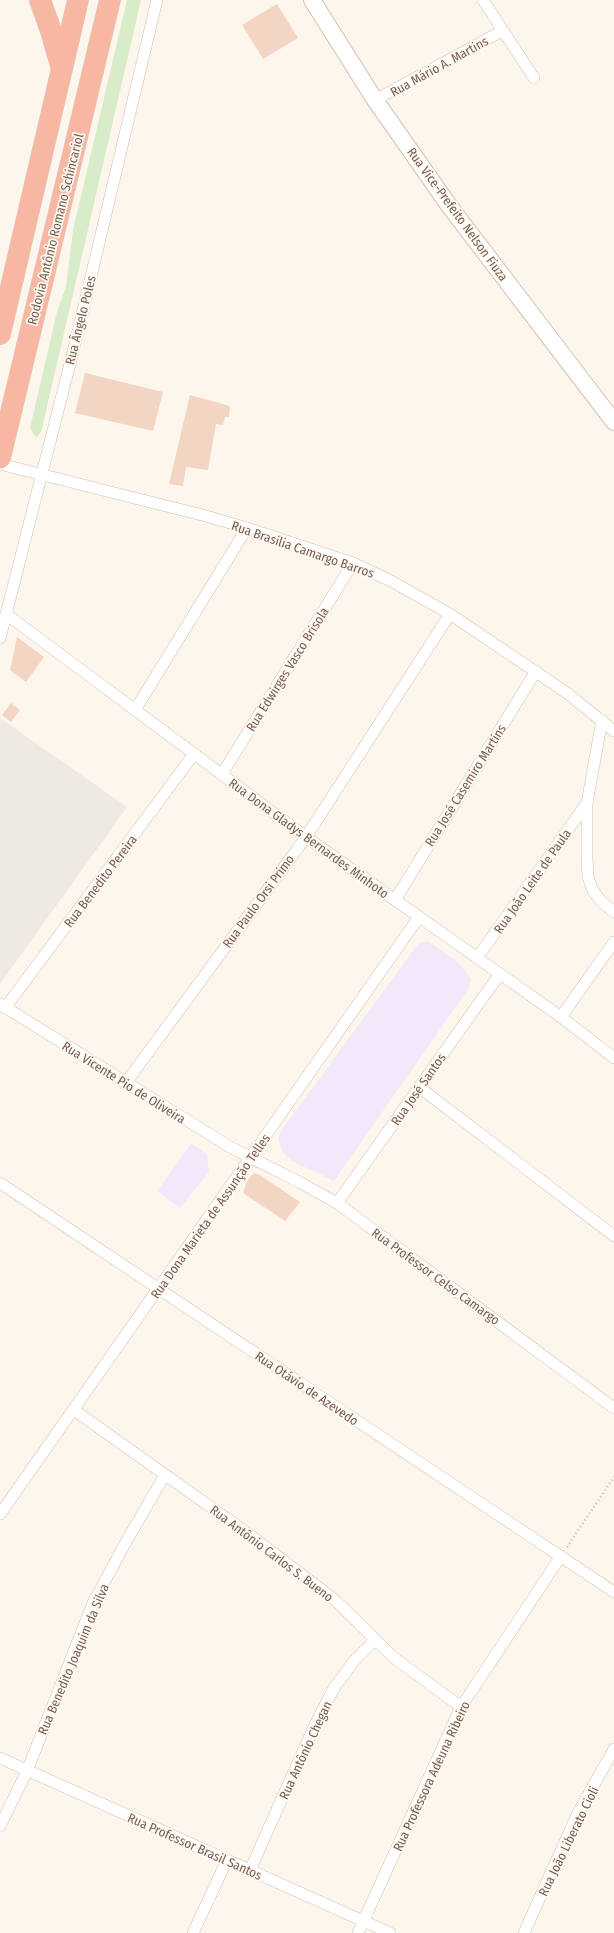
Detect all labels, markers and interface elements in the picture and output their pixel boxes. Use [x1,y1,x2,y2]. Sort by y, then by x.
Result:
street label: Rua Mário A. Martins [388,33,491,100]
street label: Rodovia Antônio Romano Schincariol [24,132,87,326]
street label: Rua Vice-Prefeito Nelson Fiuza [404,145,511,284]
street label: Rua Ângelo Poles [62,274,99,366]
street label: Rua Brasília Camargo Barros [230,518,377,581]
street label: Rua Edwirges Vasco Brisola [243,604,332,734]
street label: Rua José Casemiro Martins [422,721,509,849]
street label: Rua Dona Gladys Bernardes Minhoto [226,775,392,902]
street label: Rua João Leite de Paula [491,826,574,936]
street label: Rua Benedito Pereira [61,832,140,930]
street label: Rua Paulo Orsi Primo [220,852,297,951]
street label: Rua Vicente Pio de Oliveira [59,1038,188,1127]
street label: Rua José Santos [388,1050,449,1128]
street label: Rua Dona Marieta de Assunção Telles [148,1131,273,1301]
street label: Rua Professor Celso Camargo [369,1225,503,1328]
street label: Rua Otávio de Azevedo [252,1348,361,1429]
street label: Rua Antônio Carlos S. Bueno [207,1502,336,1605]
street label: Rua Benedito Joaquim da Silva [35,1582,112,1737]
street label: Rua Antônio Chegan [276,1699,335,1802]
street label: Rua Professora Adeuna Ribeiro [390,1699,473,1854]
street label: Rua João Liberato Cioli [535,1784,602,1898]
street label: Rua Professor Brasil Santos [125,1810,265,1883]

